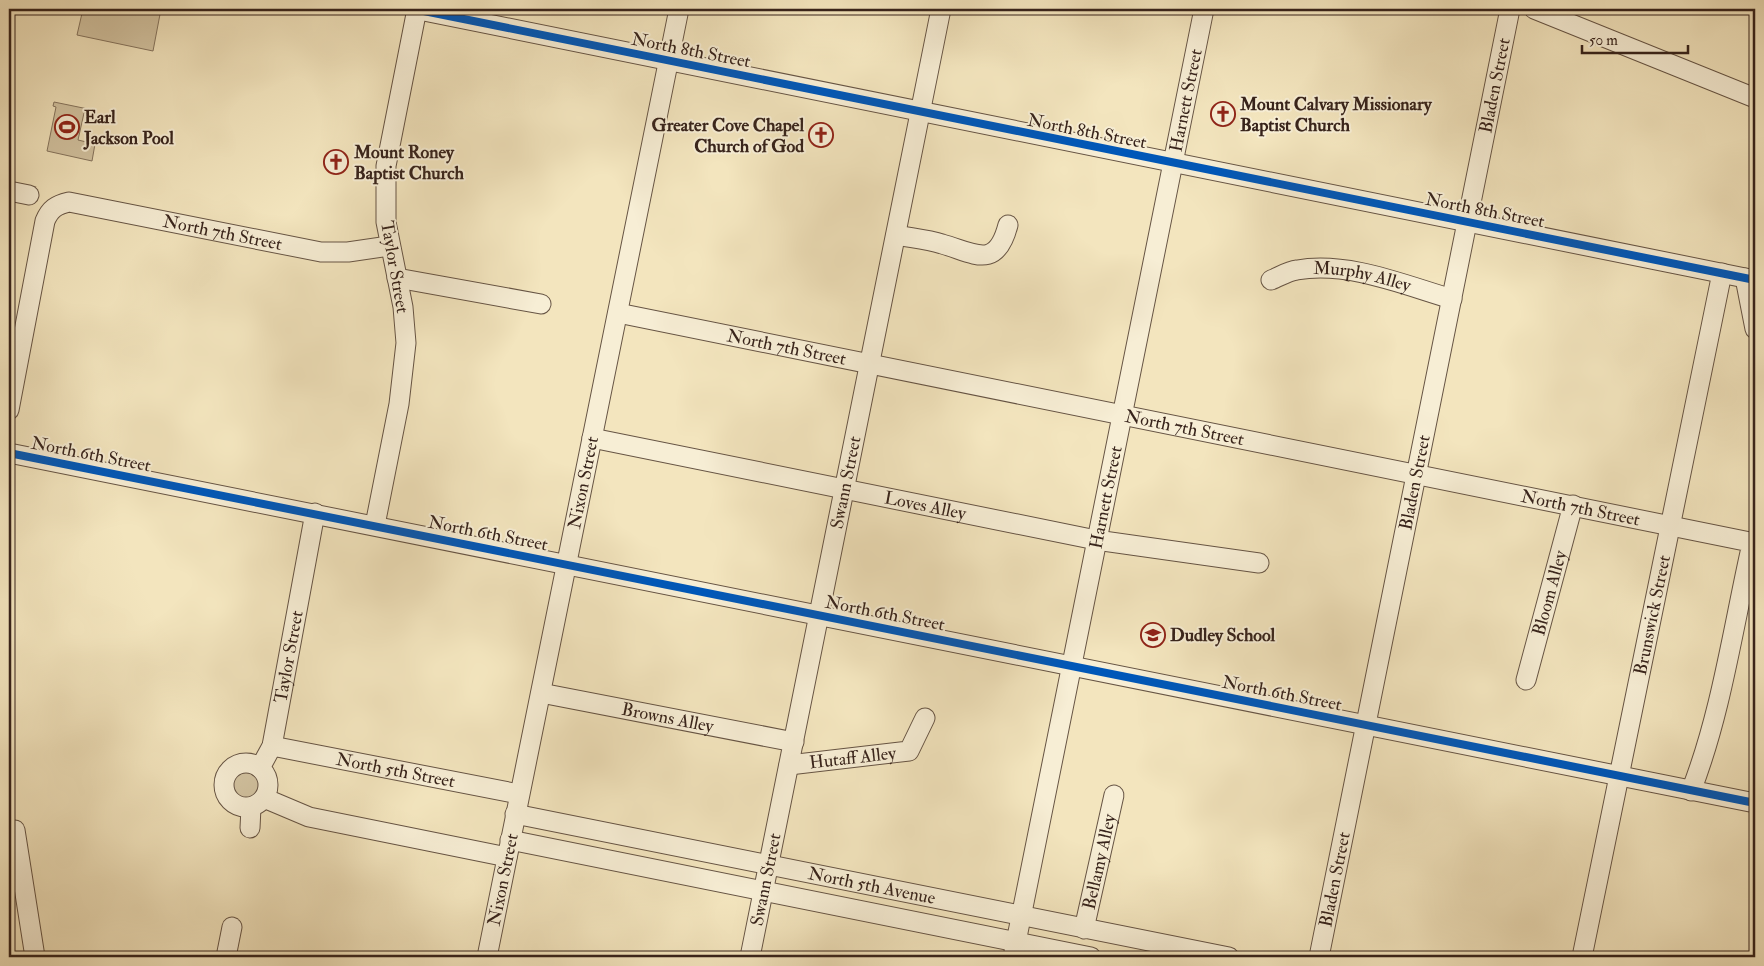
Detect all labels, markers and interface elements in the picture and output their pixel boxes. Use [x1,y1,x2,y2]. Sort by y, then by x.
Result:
scale bar [1582,22,1688,54]
street label: North 8th Street [629,28,753,73]
text: 50 m [1589,31,1618,50]
street label: Bladen Street [1474,36,1516,135]
street label: Harnett Street [1165,47,1208,154]
place label: Mount Calvary Missionary Baptist Church [1239,93,1433,137]
church icon: Mount Calvary Missionary Baptist Church [1210,101,1236,127]
place label: Earl Jackson Pool [83,106,174,150]
street label: North 8th Street [1025,109,1149,154]
sports icon: Earl Jackson Pool [54,114,80,140]
place label: Greater Cove Chapel Church of God [652,114,804,158]
church icon: Greater Cove Chapel Church of God [808,122,834,148]
place label: Mount Roney Baptist Church [353,141,464,185]
church icon: Mount Roney Baptist Church [323,149,349,175]
street label: North 8th Street [1423,188,1547,233]
street label: North 7th Street [161,210,284,256]
street label: Taylor Street [375,219,414,315]
street label: Murphy Alley [1313,257,1415,298]
street label: North 7th Street [725,324,848,371]
street label: North 7th Street [1123,405,1246,451]
street label: North 6th Street [29,432,153,477]
street label: Bladen Street [1394,433,1436,532]
street label: Nixon Street [563,434,604,531]
street label: Swann Street [826,434,867,531]
street label: Harnett Street [1085,444,1128,551]
street label: North 7th Street [1519,485,1642,531]
street label: Loves Alley [882,486,969,526]
street label: North 6th Street [426,511,550,556]
street label: Bloom Alley [1527,547,1573,638]
street label: Brunswick Street [1629,553,1676,677]
street label: North 6th Street [823,591,947,636]
street label: Taylor Street [269,608,309,705]
school or university icon: Dudley School [1140,622,1166,648]
place label: Dudley School [1170,624,1276,647]
street label: North 6th Street [1220,671,1344,716]
street label: Browns Alley [620,698,717,738]
street label: Hutaff Alley [808,741,898,775]
street label: North 5th Street [334,748,457,793]
street label: Bellamy Alley [1078,811,1122,912]
street label: Bladen Street [1314,830,1356,929]
street label: Nixon Street [483,831,524,928]
street label: Swann Street [746,831,787,928]
street label: North 5th Avenue [806,862,938,910]

